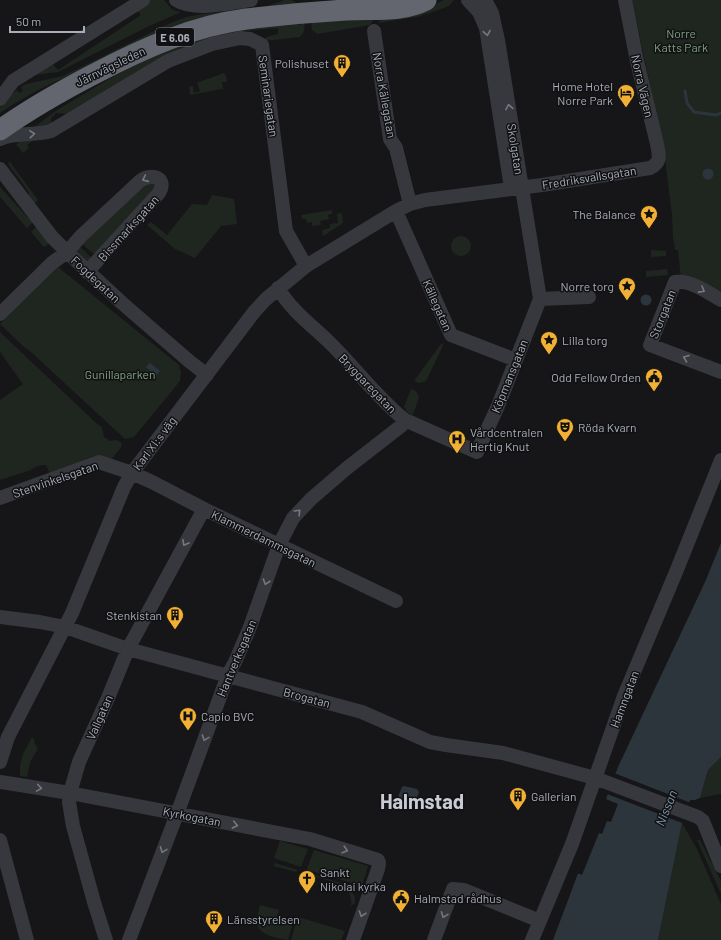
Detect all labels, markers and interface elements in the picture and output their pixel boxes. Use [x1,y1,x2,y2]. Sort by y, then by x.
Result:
scale bar [10,8,84,34]
text: 50 m [16,14,41,28]
park label: Norre Katts Park [654,26,708,54]
road number: E 6.06 [156,28,194,46]
one-way arrow [482,30,490,36]
street label: Järnvägsleden [73,43,147,89]
street label: Norra Källegatan [371,51,399,139]
building icon: Polishuset [332,53,352,78]
street label: Norra Vägen [629,53,657,119]
street label: Seminariegatan [256,54,282,138]
place label: Polishuset [275,56,329,70]
place label: Home Hotel Norre Park [552,79,613,107]
hotel icon: Home Hotel Norre Park [616,83,636,108]
one-way arrow [505,104,514,110]
street label: Skolgatan [505,122,527,176]
one-way arrow [29,129,35,138]
street label: Fredriksvallsgatan [541,163,637,191]
one-way arrow [142,174,149,182]
street label: Bissmarksgatan [95,192,161,264]
place icon: The Balance [639,204,659,229]
place label: The Balance [573,207,636,221]
street label: Fogdegatan [69,253,123,305]
place icon: Norre torg [617,276,637,301]
street label: Källegatan [420,277,456,333]
place label: Norre torg [561,279,614,293]
one-way arrow [698,285,705,292]
street label: Storgatan [646,288,678,340]
place icon: Lilla torg [539,330,559,355]
place label: Lilla torg [562,333,607,347]
street label: Köpmansgatan [488,337,530,415]
street label: Bryggaregatan [336,351,400,415]
one-way arrow [682,354,689,363]
park label: Gunillaparken [85,367,155,381]
public building icon: Odd Fellow Orden [644,367,664,392]
place label: Odd Fellow Orden [551,370,641,384]
street label: Karl XI:s väg [129,413,179,473]
theatre icon: Röda Kvarn [555,417,575,442]
place label: Röda Kvarn [578,420,636,434]
place label: Vårdcentralen Hertig Knut [470,425,543,453]
hospital icon: Vårdcentralen Hertig Knut [447,429,467,454]
street label: Stenvinkelsgatan [10,458,100,500]
street label: Klammerdammsgatan [209,507,319,569]
one-way arrow [293,509,301,517]
one-way arrow [183,539,190,546]
one-way arrow [262,578,270,585]
building icon: Stenkistan [165,605,185,630]
place label: Stenkistan [106,608,162,622]
street label: Hantverksgatan [213,617,259,699]
street label: Hamngatan [607,669,641,729]
street label: Brogatan [282,684,332,710]
street label: Vallgatan [83,692,115,742]
hospital icon: Capio BVC [178,706,198,731]
place label: Capio BVC [201,709,254,723]
one-way arrow [201,734,209,741]
one-way arrow [35,783,42,792]
building icon: Gallerian [508,786,528,811]
water label: Nissan [652,787,680,828]
district label: Halmstad [380,789,464,813]
place label: Gallerian [531,789,576,803]
street label: Kyrkogatan [162,804,222,828]
one-way arrow [232,820,238,829]
one-way arrow [342,845,349,854]
one-way arrow [160,846,168,853]
place label: Sankt Nikolai kyrka [320,865,386,893]
church icon: Sankt Nikolai kyrka [297,869,317,894]
public building icon: Halmstad rådhus [391,888,411,913]
place label: Halmstad rådhus [414,891,502,905]
building icon: Länsstyrelsen [204,909,224,934]
one-way arrow [359,910,367,917]
one-way arrow [440,911,448,918]
place label: Länsstyrelsen [227,912,300,926]

